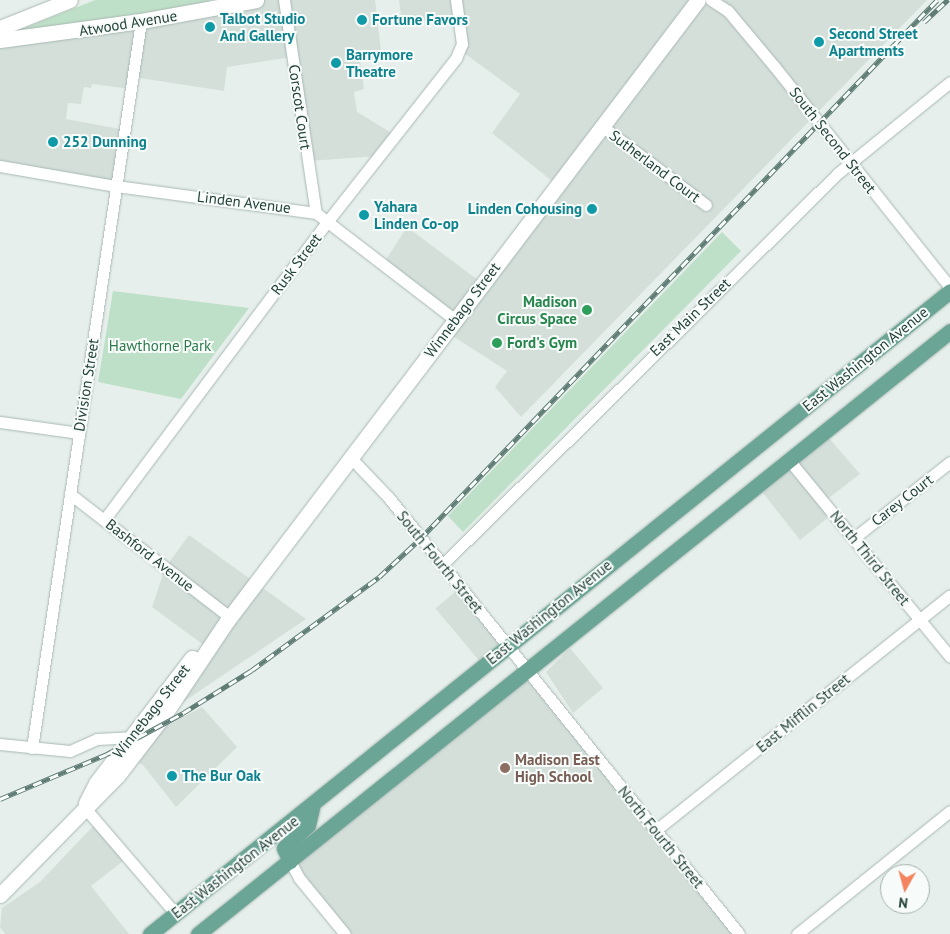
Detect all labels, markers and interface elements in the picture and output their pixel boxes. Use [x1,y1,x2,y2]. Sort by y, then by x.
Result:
street label: Atwood Avenue [77,6,179,40]
place label: Talbot Studio And Gallery [220,9,305,44]
place label: Fortune Favors [372,11,468,29]
marker: Fortune Favors [356,14,368,26]
marker: Talbot Studio And Gallery [204,21,216,33]
place label: Second Street Apartments [829,24,918,59]
marker: Second Street Apartments [813,36,825,48]
place label: Barrymore Theatre [346,45,413,80]
marker: Barrymore Theatre [330,57,342,69]
street label: Corscot Court [285,63,315,151]
street label: South Second Street [786,83,880,197]
street label: Sutherland Court [606,126,704,206]
place label: 252 Dunning [63,133,147,151]
marker: 252 Dunning [47,136,59,148]
street label: Linden Avenue [196,187,292,217]
place label: Yahara Linden Co-op [374,197,459,232]
place label: Linden Cohousing [468,200,582,218]
marker: Linden Cohousing [586,203,598,215]
marker: Yahara Linden Co-op [358,209,370,221]
street label: Rusk Street [267,230,325,298]
street label: Winnebago Street [420,259,504,361]
street label: East Main Street [646,274,734,360]
place label: Madison Circus Space [497,292,577,327]
street label: East Washington Avenue [798,303,932,415]
marker: Madison Circus Space [581,304,593,316]
place label: Ford's Gym [507,334,577,352]
street label: Division Street [70,337,102,433]
park label: Hawthorne Park [109,337,211,355]
marker: Ford's Gym [491,337,503,349]
street label: Carey Court [867,470,937,530]
street label: South Fourth Street [393,507,487,617]
street label: North Third Street [826,507,914,609]
street label: Bashford Avenue [102,515,198,595]
street label: East Washington Avenue [482,556,616,668]
street label: Winnebago Street [109,660,193,762]
street label: East Mifflin Street [753,670,853,756]
place label: Madison East High School [515,750,600,785]
marker: Madison East High School [499,762,511,774]
place label: The Bur Oak [182,767,261,785]
marker: The Bur Oak [166,770,178,782]
street label: North Fourth Street [614,782,708,892]
street label: East Washington Avenue [168,812,302,922]
north arrow [880,864,930,914]
text: N [898,893,909,912]

